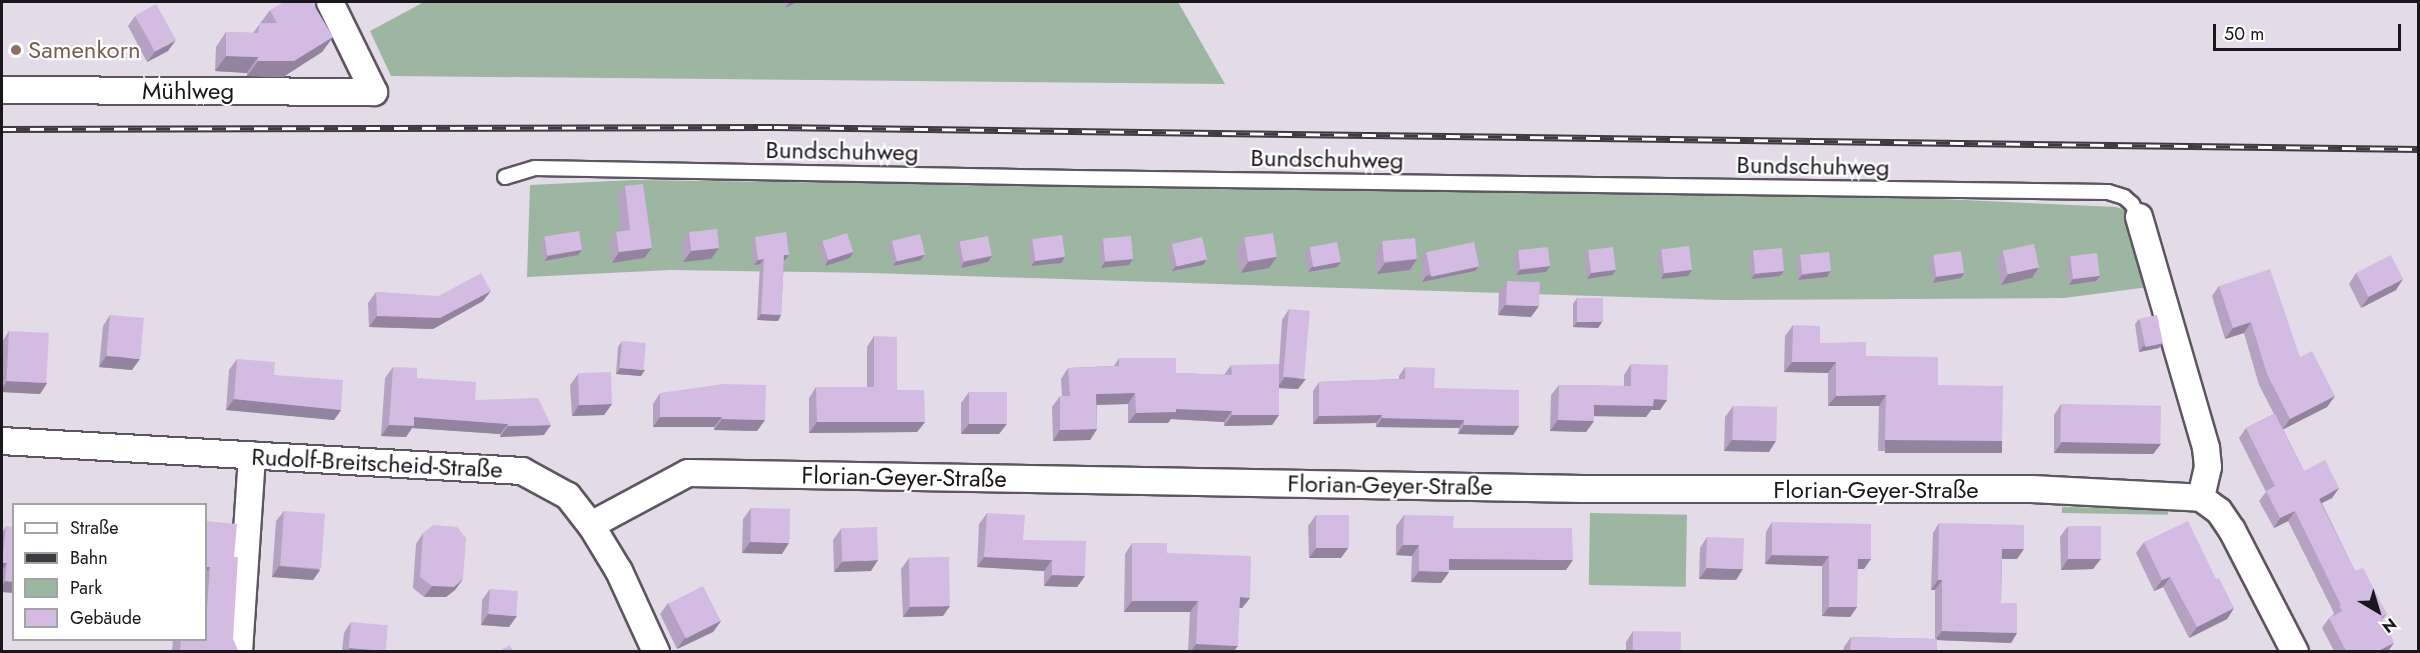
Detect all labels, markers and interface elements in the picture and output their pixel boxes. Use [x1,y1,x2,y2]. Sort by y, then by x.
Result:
scale bar [2216,12,2404,50]
text: 50 m [2224,21,2264,47]
place label: Samenkorn [28,36,141,64]
marker: Samenkorn [9,43,23,57]
street label: Mühlweg [142,77,234,105]
street label: Bundschuhweg [765,135,919,167]
street label: Bundschuhweg [1250,143,1404,175]
street label: Bundschuhweg [1736,150,1890,182]
street label: Rudolf-Breitscheid-Straße [251,442,503,484]
street label: Florian-Geyer-Straße [801,461,1007,493]
street label: Florian-Geyer-Straße [1287,469,1493,501]
street label: Florian-Geyer-Straße [1773,476,1979,504]
legend [12,503,207,641]
text: Straße [70,515,118,541]
text: Bahn [70,545,108,571]
text: Park [70,575,102,601]
north arrow [2348,581,2408,641]
text: Gebäude [70,605,141,631]
text: N [2377,613,2401,639]

